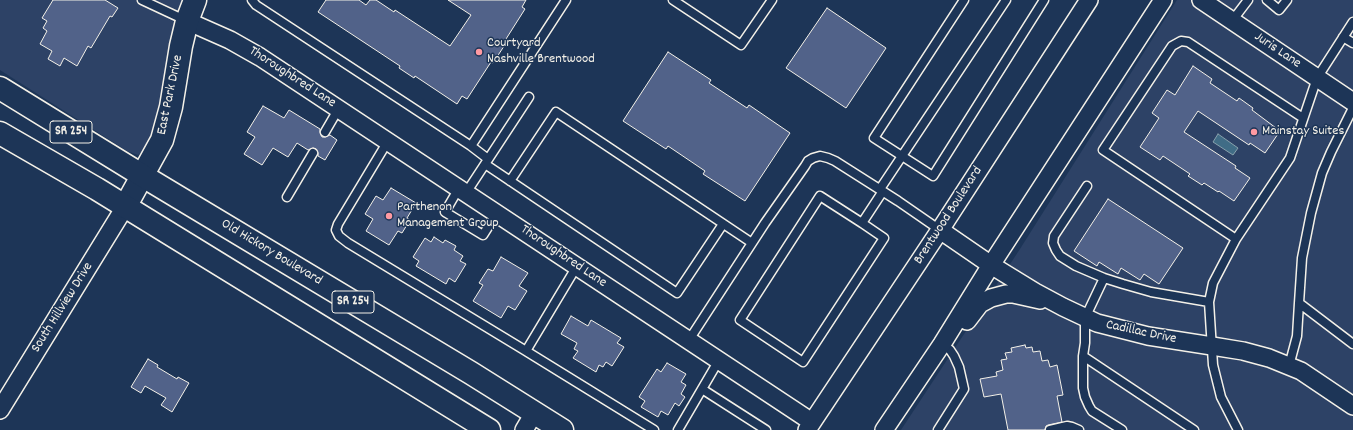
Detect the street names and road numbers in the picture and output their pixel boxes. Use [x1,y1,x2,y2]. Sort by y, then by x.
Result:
street label: Juris Lane [1250,29,1304,73]
street label: Thoroughbred Lane [245,44,339,112]
street label: East Park Drive [154,54,188,136]
road number: SR 254 [50,121,92,143]
street label: Brentwood Boulevard [911,164,987,268]
street label: Old Hickory Boulevard [217,216,325,290]
street label: Thoroughbred Lane [517,222,609,292]
street label: South Hillview Drive [28,260,98,356]
road number: SR 254 [332,291,374,313]
street label: Cadillac Drive [1104,317,1178,349]

